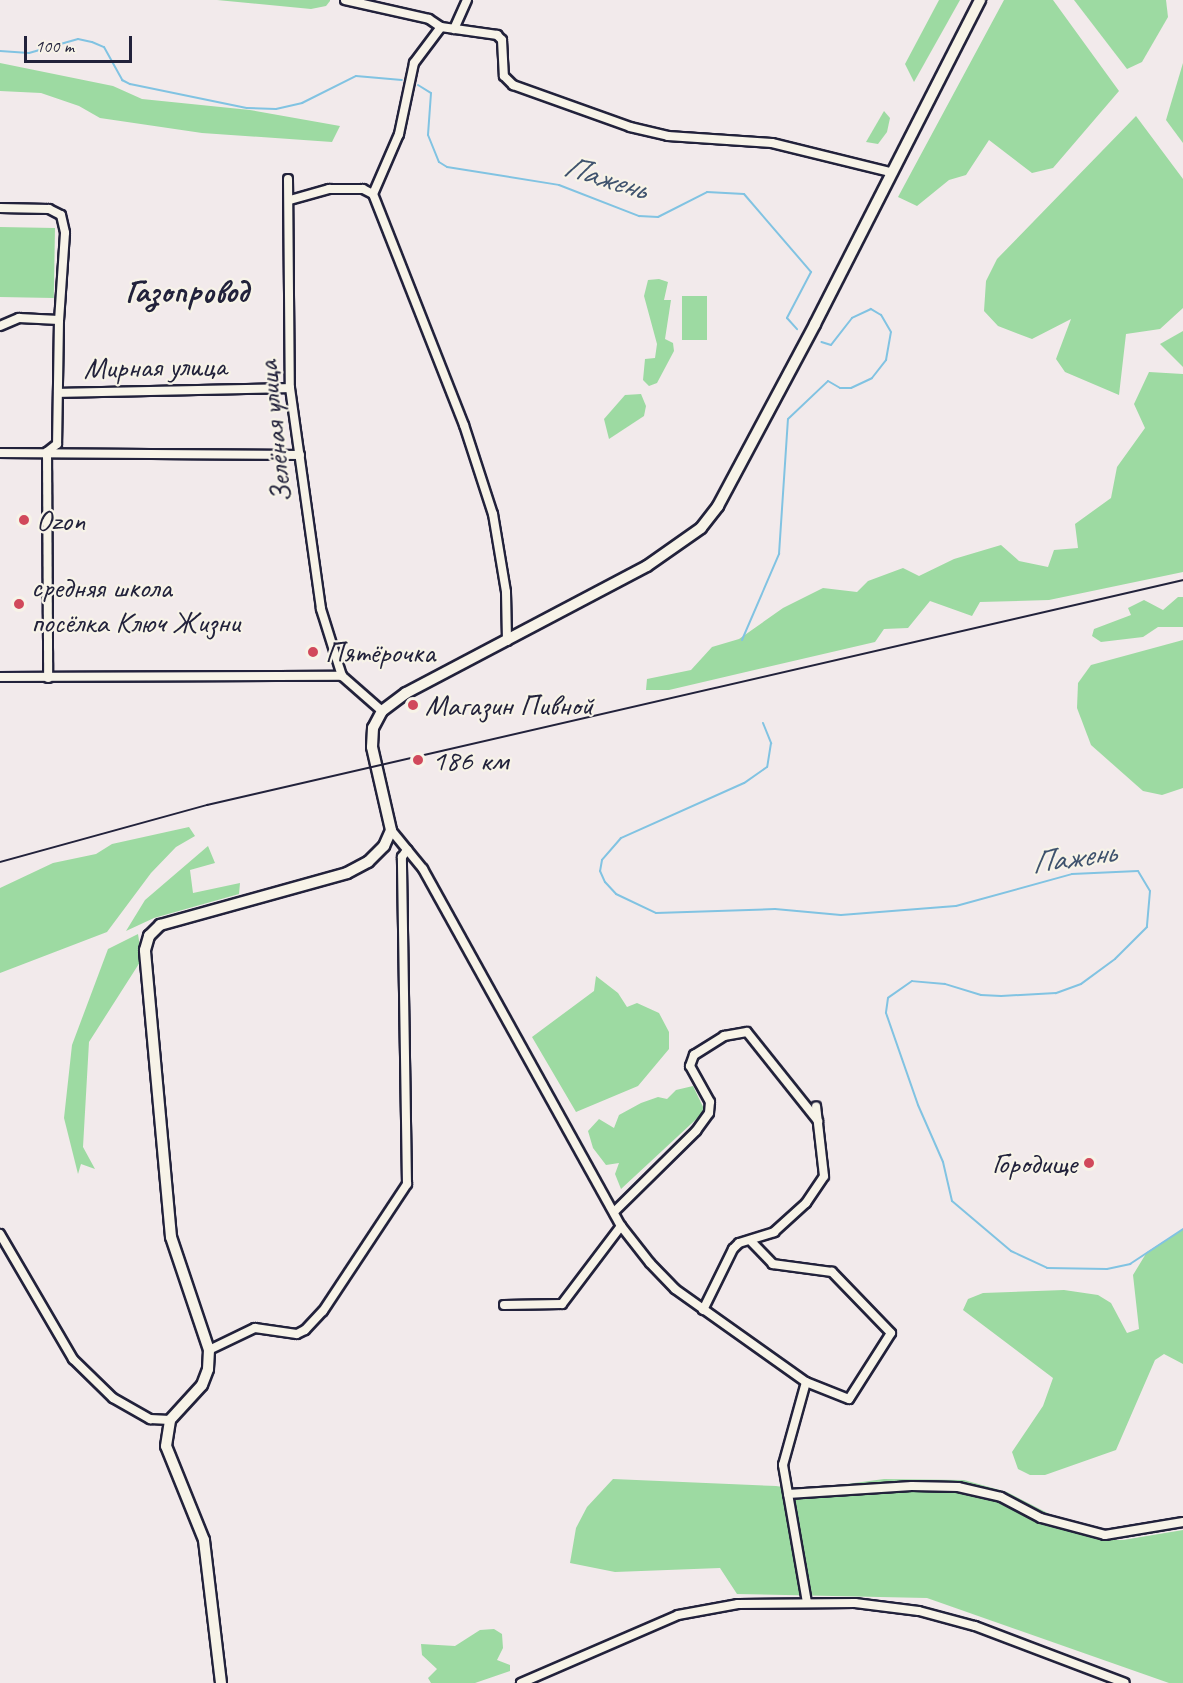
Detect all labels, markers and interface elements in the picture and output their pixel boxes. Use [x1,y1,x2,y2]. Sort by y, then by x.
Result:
scale bar [27,24,135,62]
text: 100 m [35,35,74,57]
water label: Пажень [559,147,651,209]
district label: Газопровод [125,272,249,312]
street label: Мирная улица [83,348,227,386]
street label: Зелёная улица [248,358,300,506]
place label: Ozon [36,502,85,538]
marker: Ozon [17,513,31,527]
place label: средняя школа посёлка Ключ Жизни [31,569,245,640]
marker: средняя школа посёлка Ключ Жизни [12,597,26,611]
place label: Пятёрочка [325,634,435,670]
marker: Пятёрочка [306,645,320,659]
place label: Магазин Пивной [425,687,593,723]
marker: Магазин Пивной [406,698,420,712]
place label: 186 км [432,742,508,778]
marker: 186 км [409,751,427,769]
water label: Пажень [1029,833,1117,883]
place label: Городище [992,1145,1077,1181]
marker: Городище [1082,1156,1096,1170]

